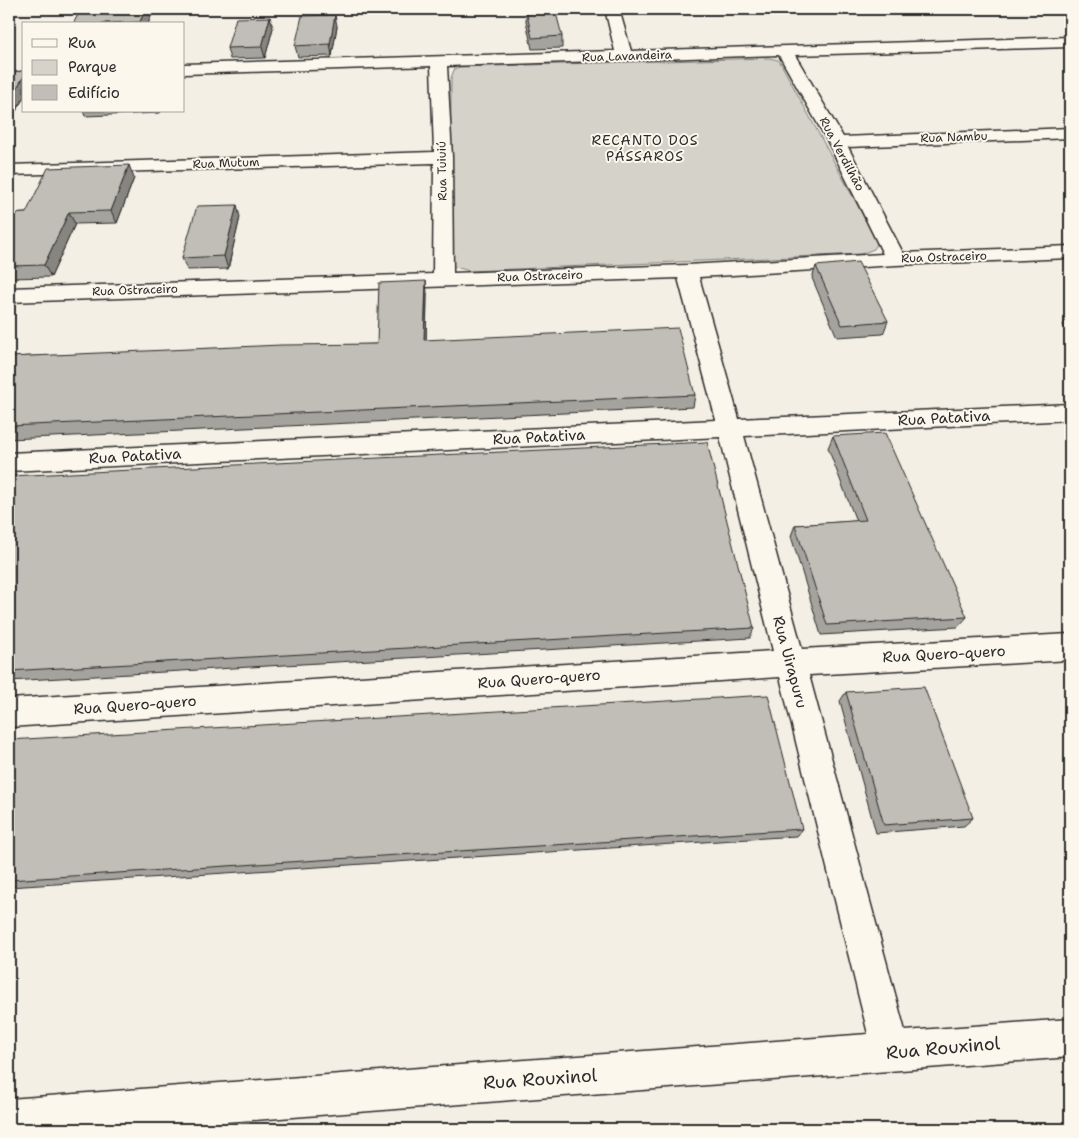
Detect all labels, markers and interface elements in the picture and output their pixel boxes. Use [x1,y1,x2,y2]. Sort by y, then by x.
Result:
legend [22,22,185,112]
text: Rua [68,33,97,53]
street label: Rua Lavandeira [582,46,673,66]
text: Parque [68,57,117,77]
text: Edifício [68,83,120,103]
street label: Rua Verdilhão [816,114,868,194]
street label: Rua Nambu [920,128,988,146]
district label: RECANTO DOS PÁSSAROS [591,131,699,165]
street label: Rua Tuiuiú [433,141,451,201]
street label: Rua Mutum [192,154,260,172]
street label: Rua Ostraceiro [901,248,987,266]
street label: Rua Ostraceiro [497,267,583,285]
street label: Rua Ostraceiro [92,281,178,299]
street label: Rua Patativa [897,406,992,430]
street label: Rua Patativa [492,425,587,449]
street label: Rua Patativa [88,444,183,468]
street label: Rua Uirapuru [768,614,812,710]
street label: Rua Quero-quero [882,641,1006,667]
street label: Rua Quero-quero [477,665,601,693]
street label: Rua Quero-quero [73,691,197,719]
street label: Rua Rouxinol [885,1031,1002,1065]
street label: Rua Rouxinol [482,1063,598,1095]

